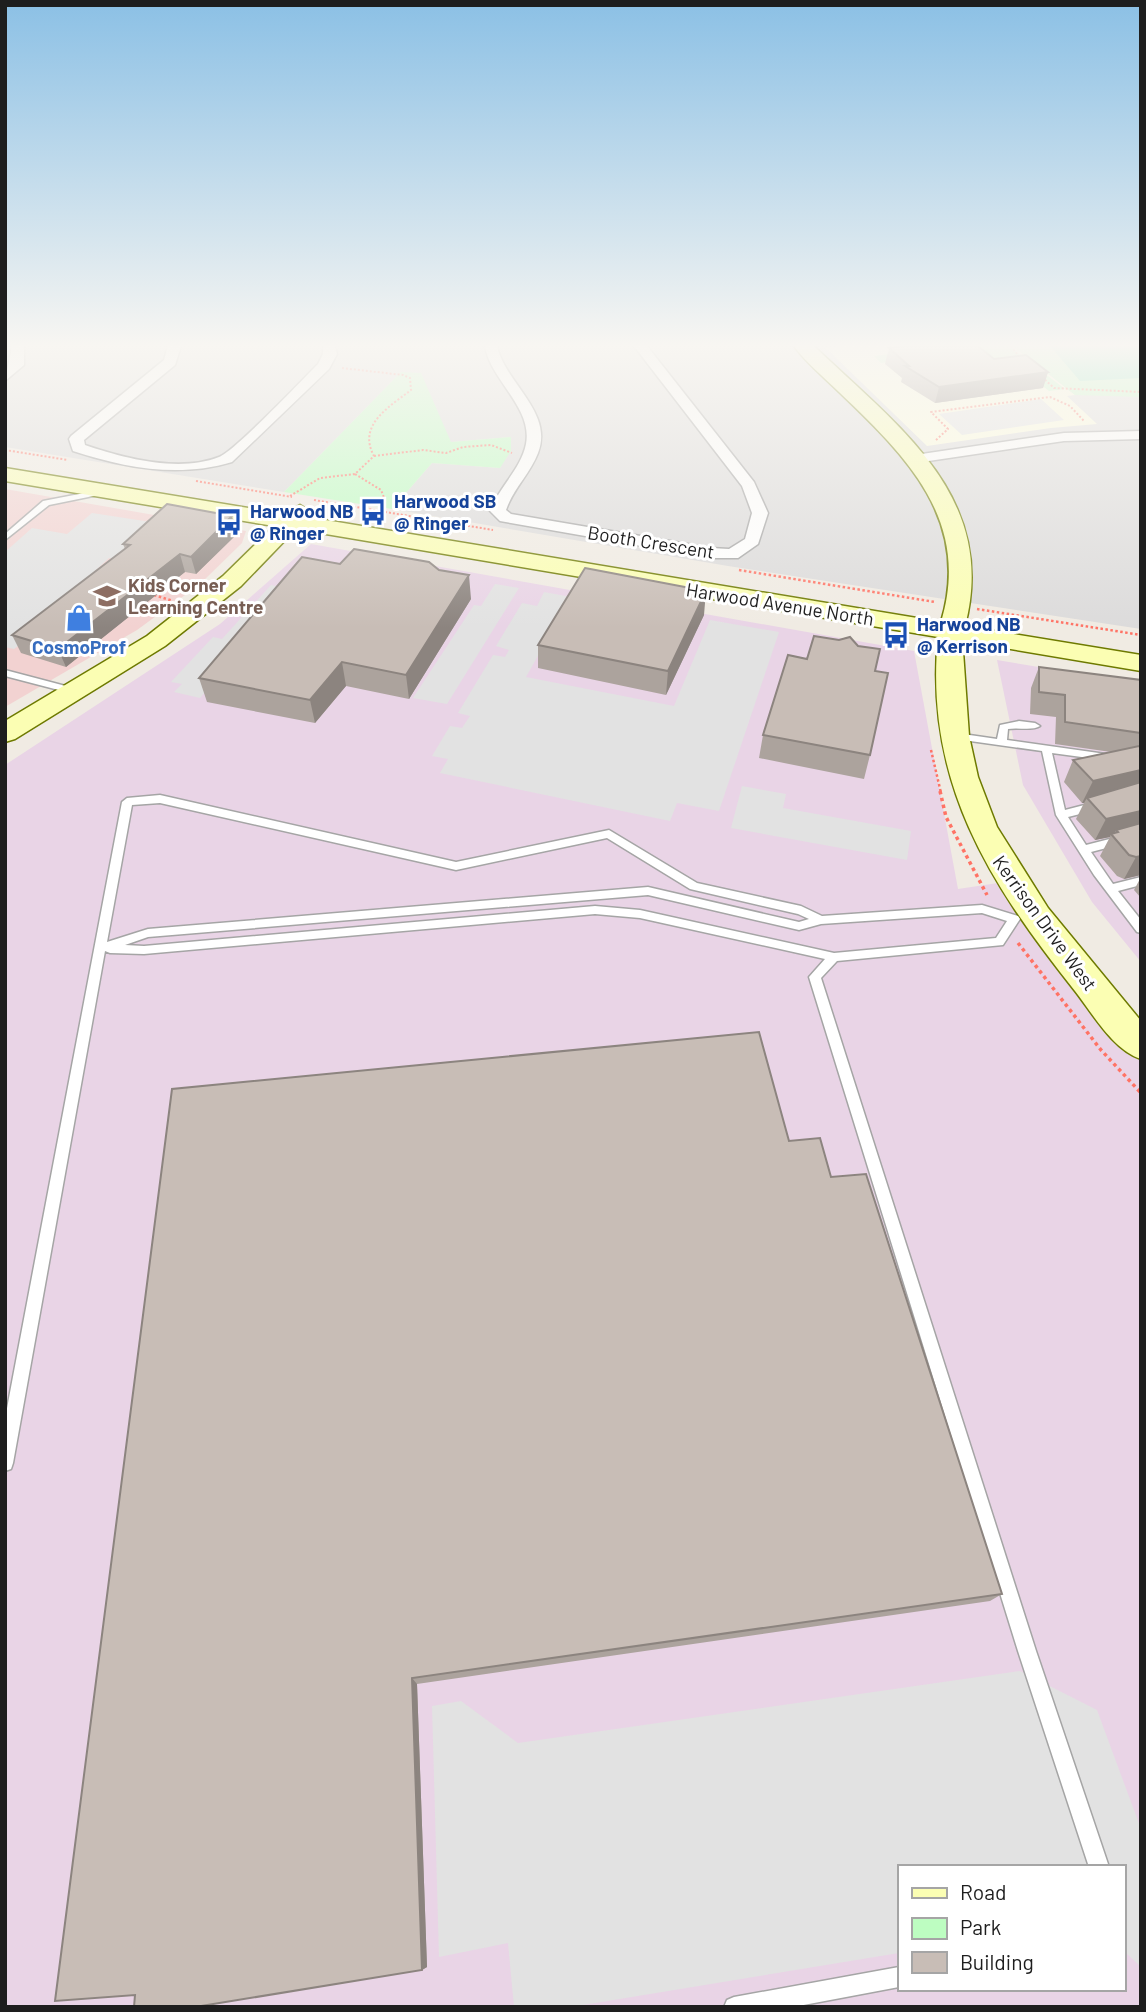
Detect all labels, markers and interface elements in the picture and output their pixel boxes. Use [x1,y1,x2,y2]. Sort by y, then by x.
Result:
place label: Harwood SB @ Ringer [394,489,497,534]
bus stop icon: Harwood SB @ Ringer [358,497,388,527]
place label: Harwood NB @ Ringer [250,499,354,544]
bus stop icon: Harwood NB @ Ringer [214,507,244,537]
street label: Booth Crescent [586,520,716,563]
place label: Kids Corner Learning Centre [128,573,263,618]
street label: Harwood Avenue North [685,577,875,630]
school or university icon: Kids Corner Learning Centre [92,581,122,611]
shop icon: CosmoProf [64,603,94,633]
place label: Harwood NB @ Kerrison [917,612,1021,657]
bus stop icon: Harwood NB @ Kerrison [881,620,911,650]
place label: CosmoProf [32,635,126,658]
street label: Kerrison Drive West [989,851,1102,995]
legend [898,1865,1125,1991]
text: Road [960,1879,1006,1904]
text: Park [960,1914,1001,1939]
text: Building [960,1949,1034,1974]

